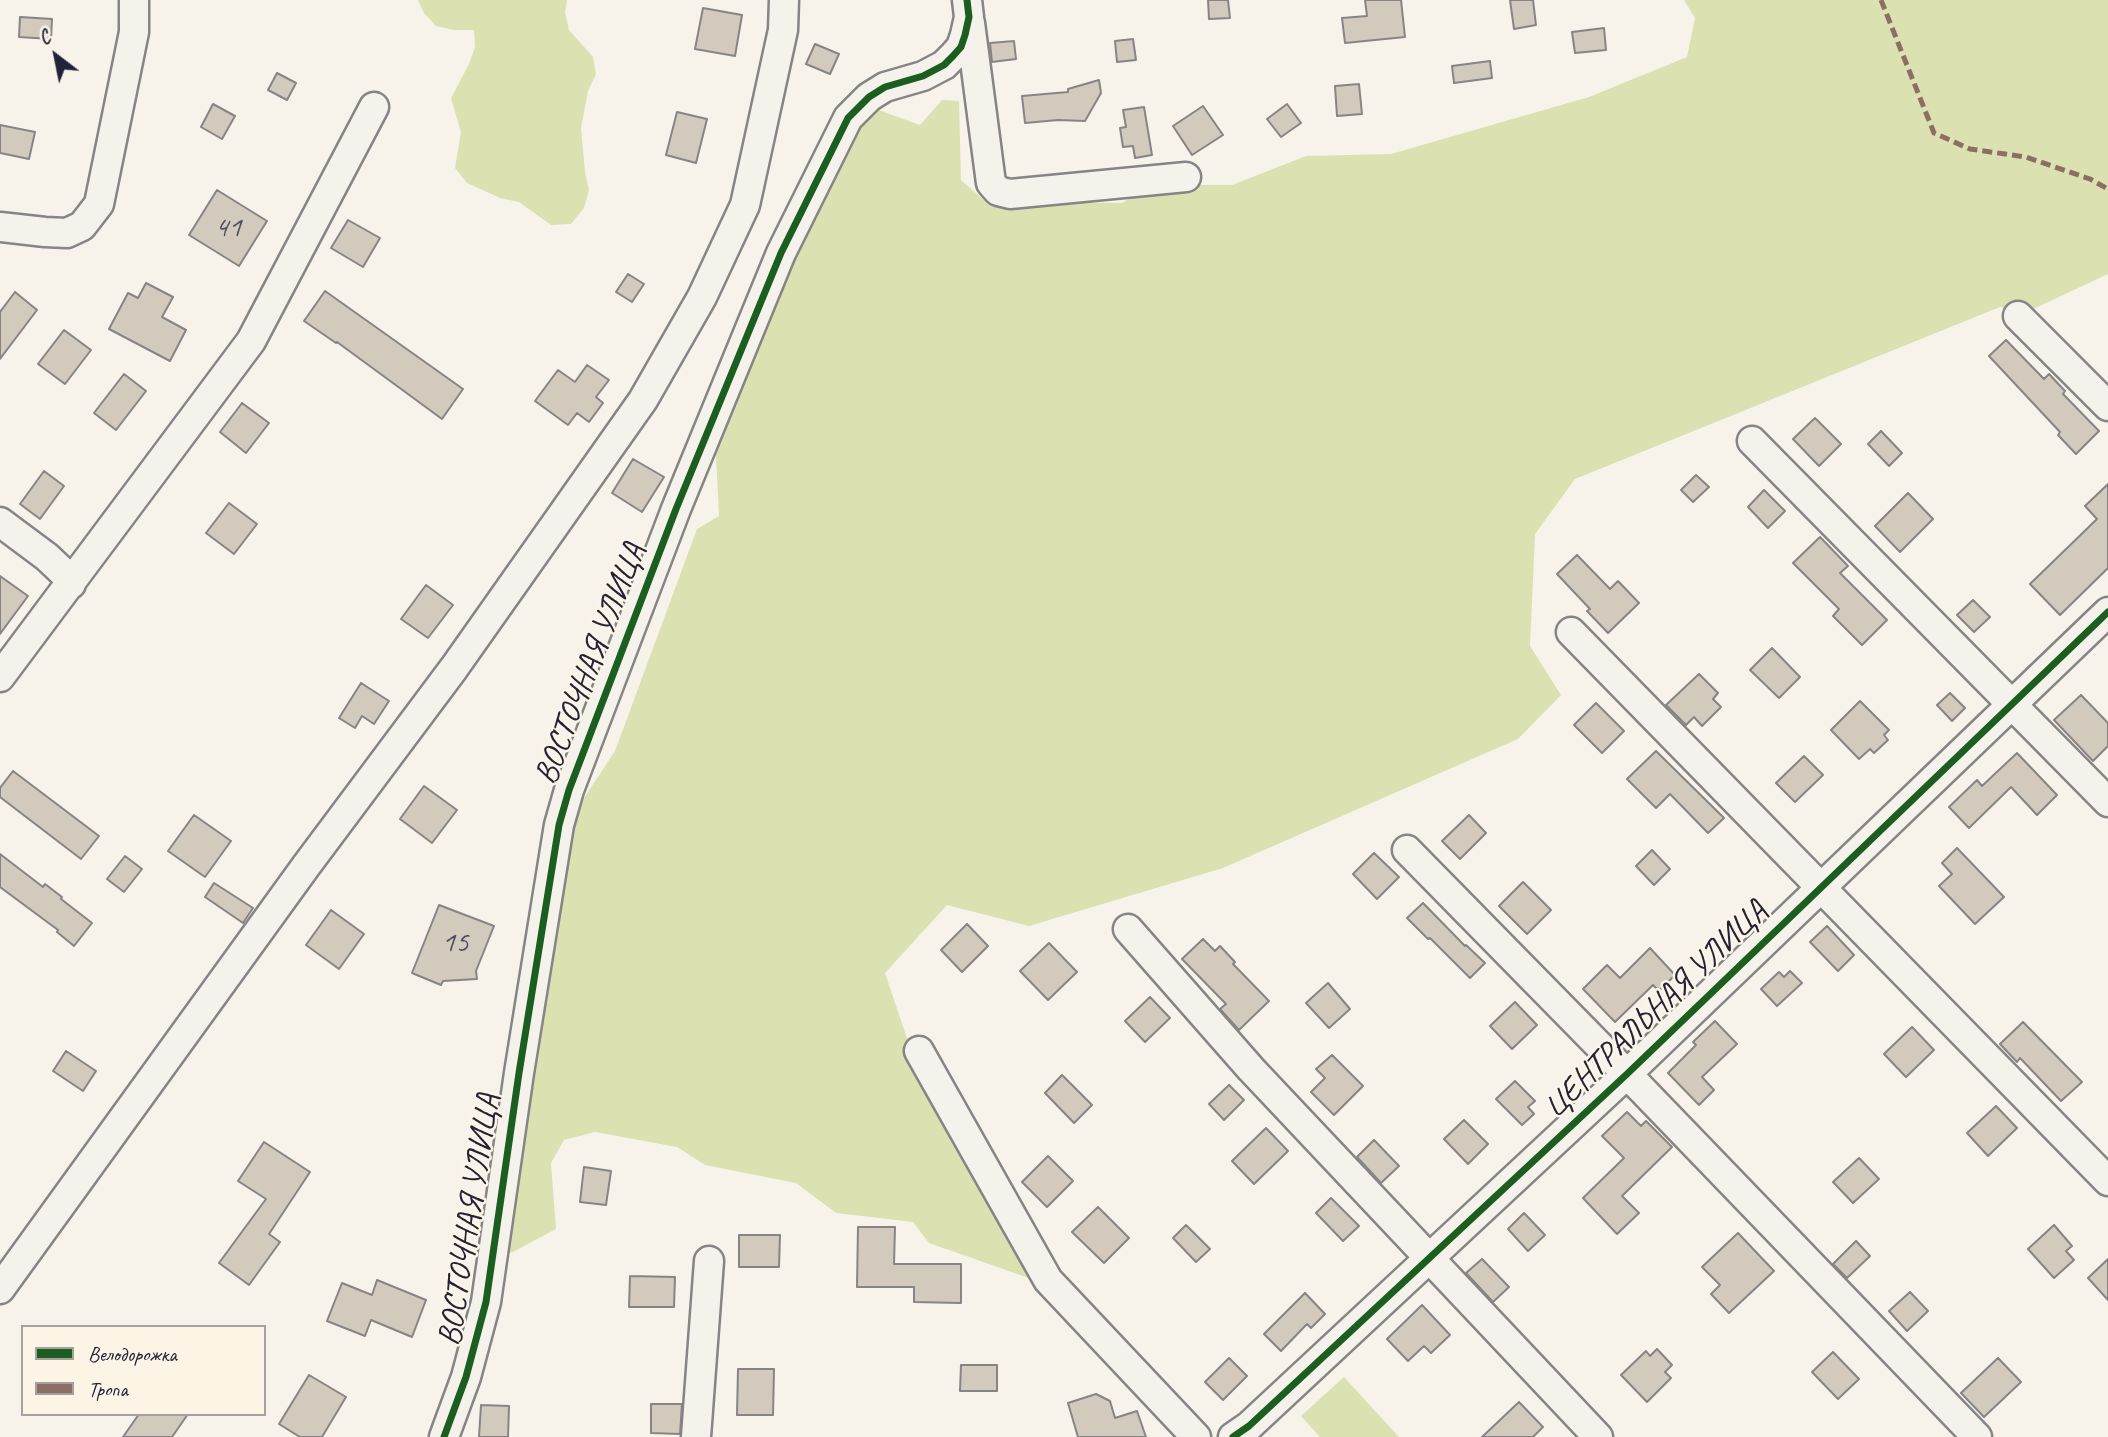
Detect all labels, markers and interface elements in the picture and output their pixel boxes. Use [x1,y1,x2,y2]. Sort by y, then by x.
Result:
north arrow [21,21,91,91]
text: С [35,26,55,51]
house number: 41 [215,210,241,246]
street label: ВОСТОЧНАЯ УЛИЦА [527,538,655,790]
street label: ЦЕНТРАЛЬНАЯ УЛИЦА [1536,893,1776,1127]
house number: 15 [442,925,468,961]
street label: ВОСТОЧНАЯ УЛИЦА [431,1091,509,1349]
legend [21,1325,266,1416]
text: Велодорожка [88,1341,177,1367]
text: Тропа [88,1376,128,1402]

